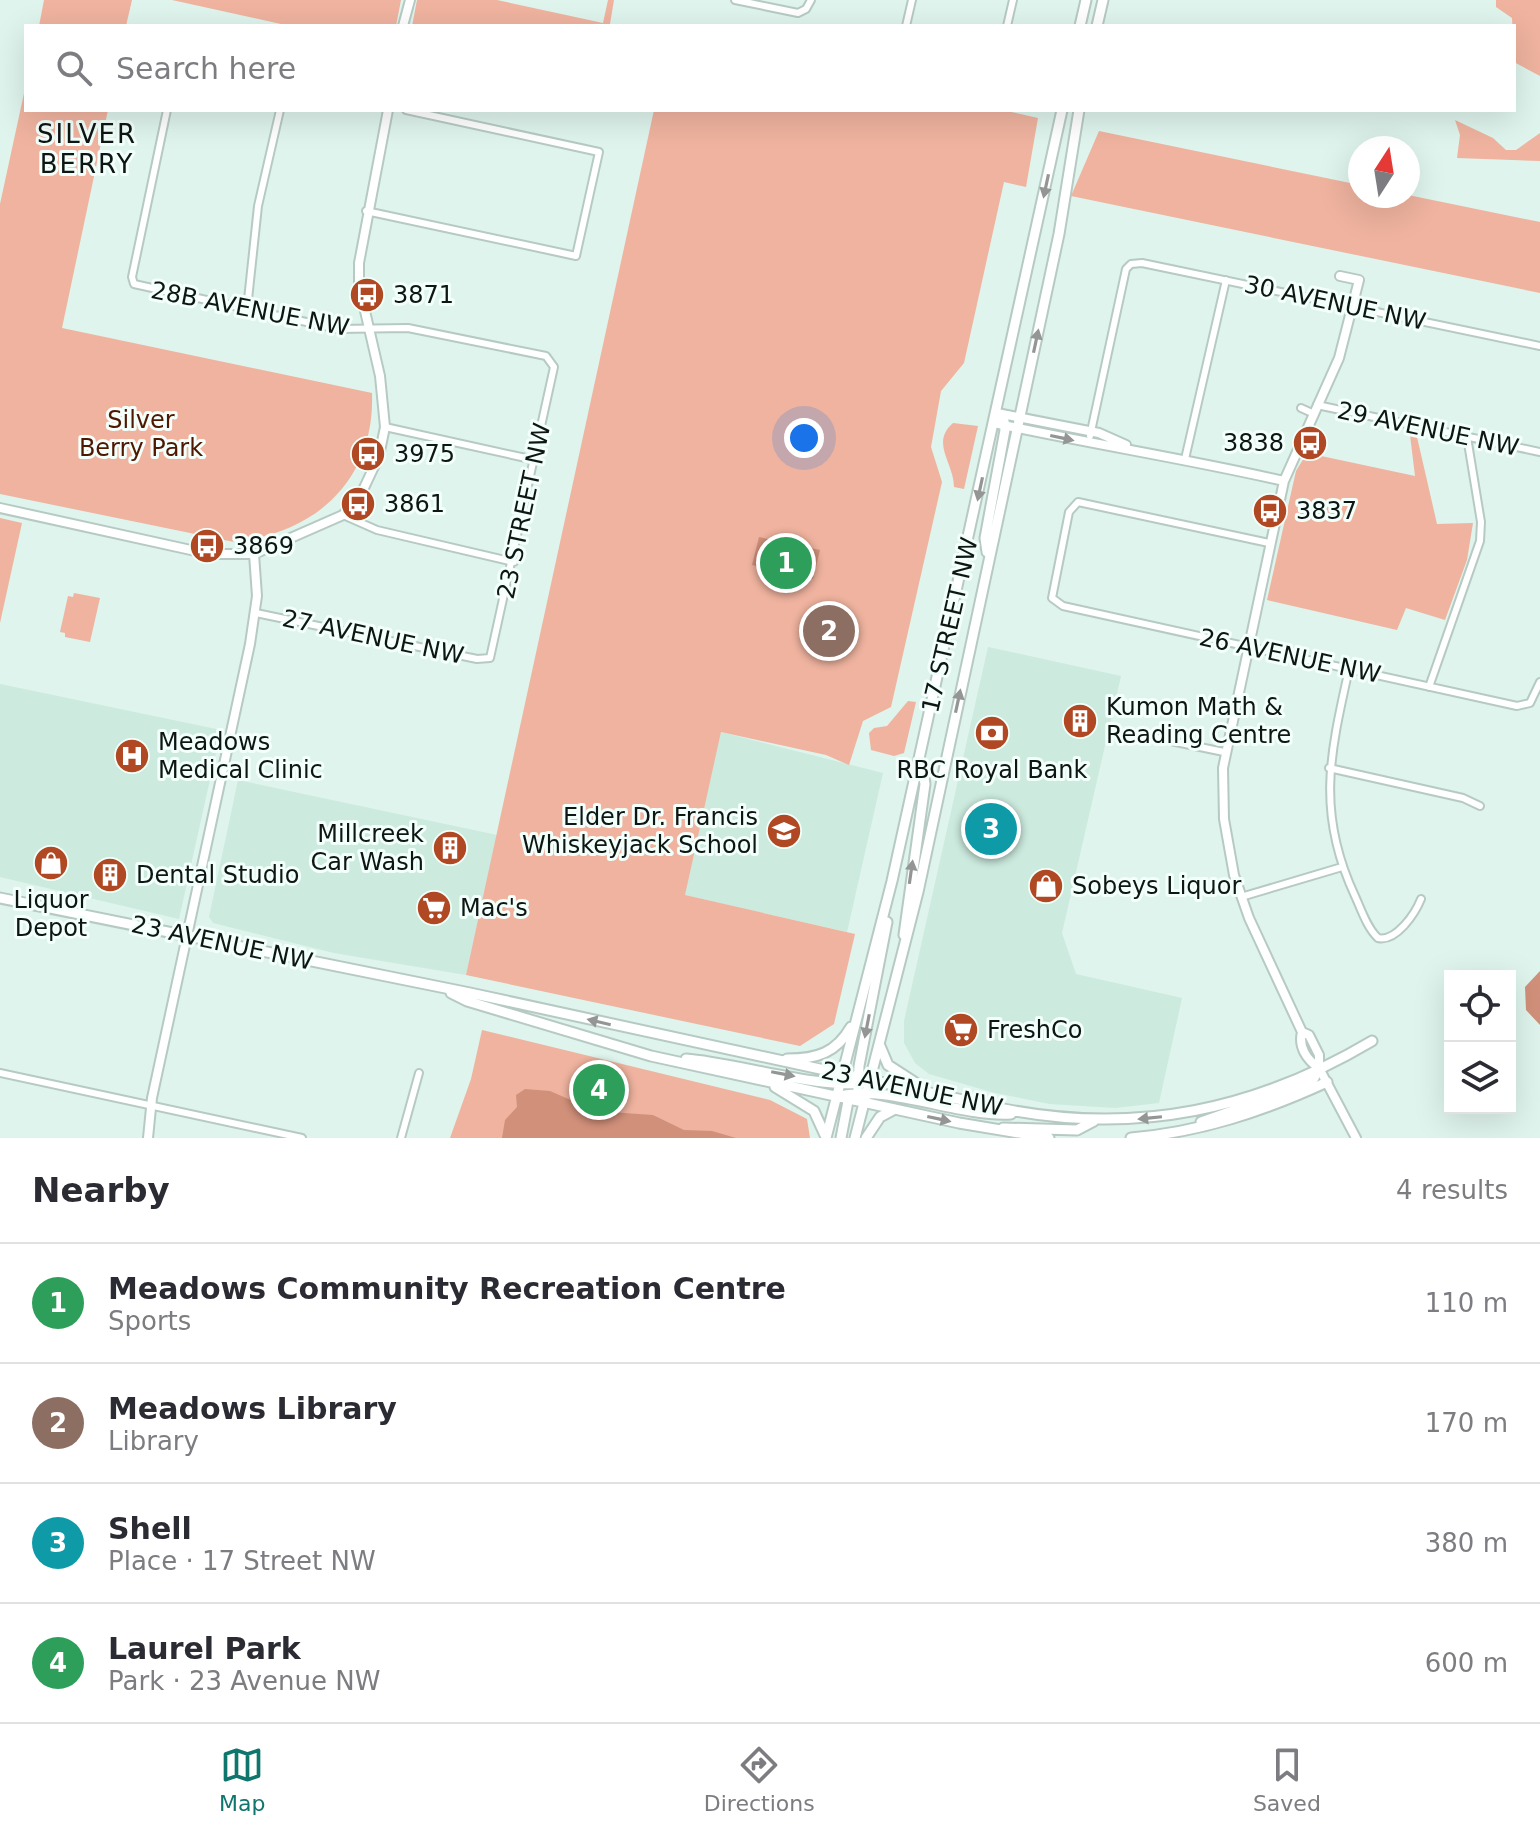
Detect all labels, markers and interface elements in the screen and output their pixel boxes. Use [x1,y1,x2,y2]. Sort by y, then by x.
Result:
search box [24,24,1516,112]
icon: search [52,46,96,90]
text: Search here [116,51,296,86]
district label: SILVER BERRY [37,119,137,179]
north arrow [1348,136,1420,208]
one-way arrow [1039,174,1051,199]
street label: 30 AVENUE NW [1242,270,1428,336]
street label: 28B AVENUE NW [149,276,351,342]
bus stop icon: 3871 [348,276,386,314]
place label: 3871 [393,281,454,309]
one-way arrow [1030,328,1043,353]
street label: 29 AVENUE NW [1335,396,1521,462]
park label: Silver Berry Park [79,406,203,462]
your location [784,418,824,458]
street label: 23 STREET NW [492,421,556,601]
bus stop icon: 3838 [1291,424,1329,462]
place label: 3838 [1223,429,1284,457]
one-way arrow [1050,432,1075,444]
bus stop icon: 3975 [349,435,387,473]
place label: 3975 [394,440,455,468]
one-way arrow [973,476,986,501]
bus stop icon: 3861 [339,485,377,523]
place label: 3861 [384,490,445,518]
bus stop icon: 3837 [1251,492,1289,530]
place label: 3837 [1296,497,1357,525]
bus stop icon: 3869 [188,527,226,565]
place label: 3869 [233,532,294,560]
pin: 1 [760,533,812,593]
street label: 17 STREET NW [916,535,984,715]
pin: 2 [803,601,855,661]
street label: 27 AVENUE NW [280,604,466,670]
street label: 26 AVENUE NW [1197,623,1383,689]
one-way arrow [952,688,965,713]
place label: Kumon Math & Reading Centre [1106,693,1291,749]
building icon: Kumon Math & Reading Centre [1061,702,1099,740]
bank icon: RBC Royal Bank [973,714,1011,752]
place label: Meadows Medical Clinic [158,728,323,784]
hospital icon: Meadows Medical Clinic [113,737,151,775]
place label: RBC Royal Bank [897,756,1088,784]
pin: 3 [965,799,1017,859]
place label: Elder Dr. Francis Whiskeyjack School [522,803,758,859]
school or university icon: Elder Dr. Francis Whiskeyjack School [765,812,803,850]
place label: Millcreek Car Wash [310,820,424,876]
building icon: Millcreek Car Wash [431,829,469,867]
shop icon: Liquor Depot [32,844,70,882]
building icon: Dental Studio [91,856,129,894]
one-way arrow [905,859,918,884]
place label: Dental Studio [136,861,299,889]
shop icon: Sobeys Liquor [1027,867,1065,905]
place label: Sobeys Liquor [1072,872,1241,900]
place label: Liquor Depot [13,886,89,942]
supermarket icon: Mac's [415,889,453,927]
place label: Mac's [460,894,528,922]
street label: 23 AVENUE NW [129,910,315,976]
map controls [1444,970,1516,1114]
button: locate [1444,970,1516,1042]
supermarket icon: FreshCo [942,1011,980,1049]
one-way arrow [861,1014,873,1039]
one-way arrow [587,1015,612,1028]
place label: FreshCo [987,1016,1082,1044]
button: layers [1444,1042,1516,1114]
street label: 23 AVENUE NW [819,1056,1005,1122]
pin: 4 [573,1060,625,1120]
one-way arrow [771,1068,796,1080]
one-way arrow [1137,1112,1162,1125]
one-way arrow [927,1113,952,1125]
text: Nearby [32,1170,170,1210]
text: 4 results [1396,1175,1508,1205]
text: Meadows Community Recreation Centre [108,1271,786,1306]
text: 1 [49,1288,67,1318]
text: 110 m [1425,1288,1508,1318]
text: Sports [108,1306,191,1336]
text: Meadows Library [108,1391,397,1426]
text: 2 [49,1408,67,1438]
text: 170 m [1425,1408,1508,1438]
text: Library [108,1426,199,1456]
text: Shell [108,1511,192,1546]
text: 3 [49,1528,67,1558]
text: 380 m [1425,1528,1508,1558]
text: Place · 17 Street NW [108,1546,376,1576]
text: Laurel Park [108,1631,301,1666]
text: 4 [49,1648,67,1678]
text: 600 m [1425,1648,1508,1678]
text: Park · 23 Avenue NW [108,1666,380,1696]
tab: Map [219,1743,266,1816]
tab: Directions [704,1743,815,1816]
tab: Saved [1253,1743,1321,1816]

